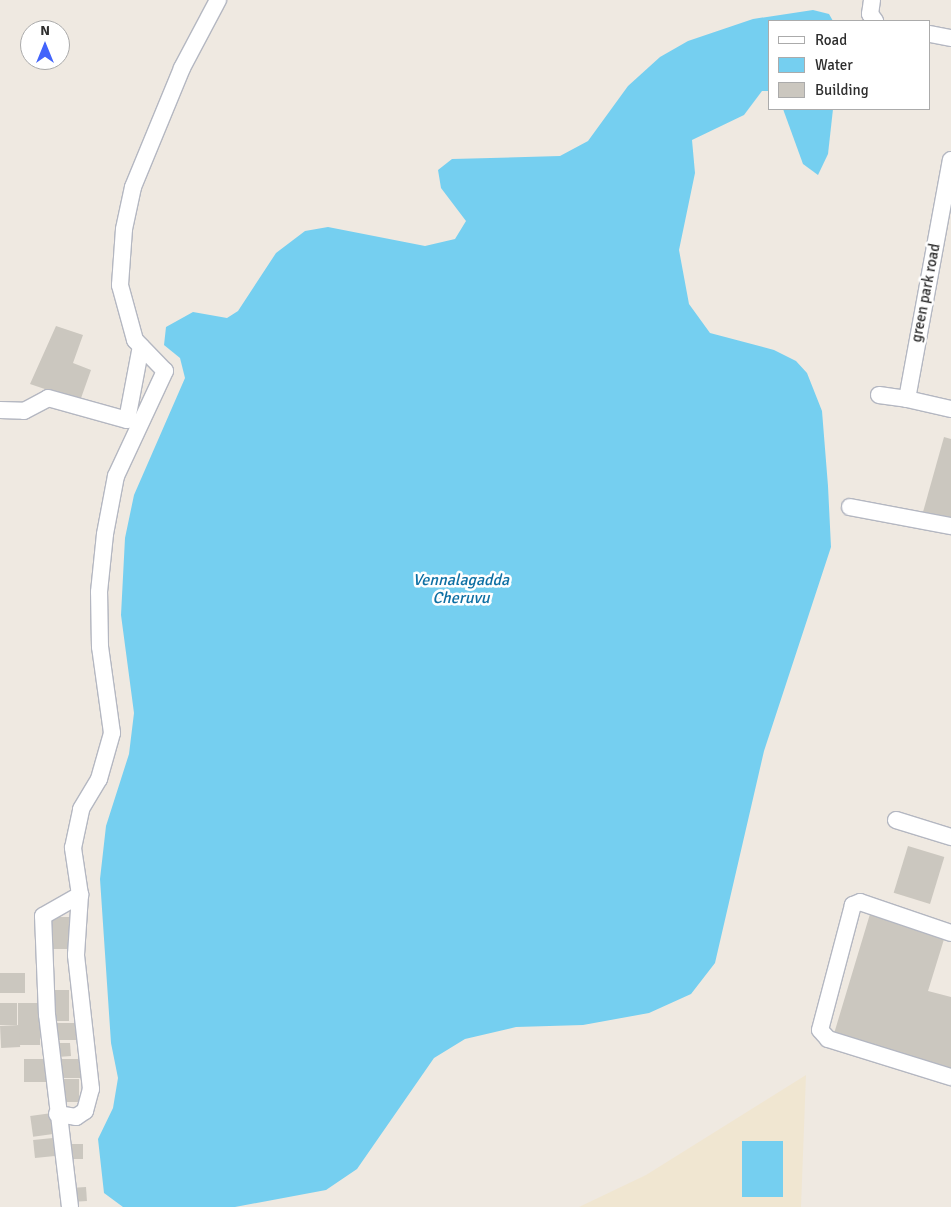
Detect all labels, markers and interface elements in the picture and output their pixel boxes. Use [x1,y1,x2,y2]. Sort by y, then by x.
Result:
north arrow [20,20,70,70]
legend [768,20,931,110]
text: N [40,22,50,39]
text: Road [815,31,847,49]
text: Water [815,56,853,74]
text: Building [815,81,869,99]
street label: green park road [908,242,944,344]
water label: Vennalagadda Cheruvu [413,570,509,608]

